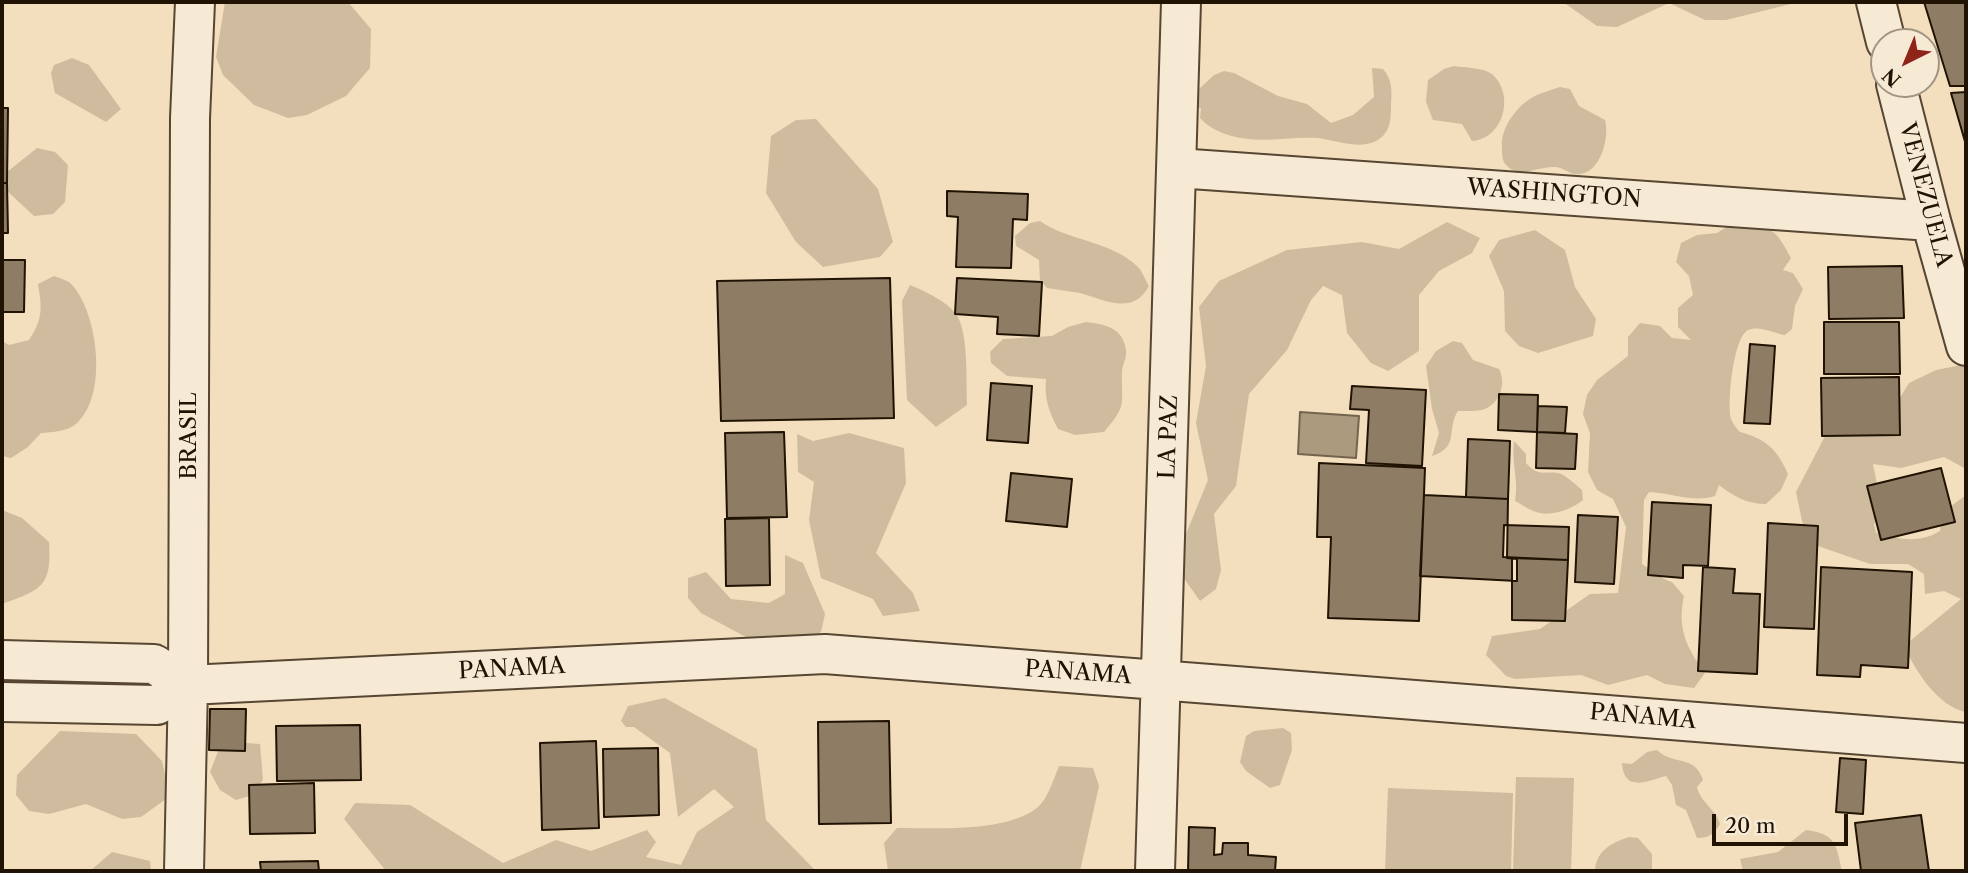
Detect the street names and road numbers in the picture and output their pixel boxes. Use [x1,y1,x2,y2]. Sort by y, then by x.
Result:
street label: VENEZUELA [1892,120,1958,270]
street label: WASHINGTON [1466,174,1642,214]
street label: BRASIL [175,392,203,480]
street label: LA PAZ [1154,394,1184,480]
street label: PANAMA [458,652,566,686]
street label: PANAMA [1024,655,1132,691]
street label: PANAMA [1588,699,1698,735]

